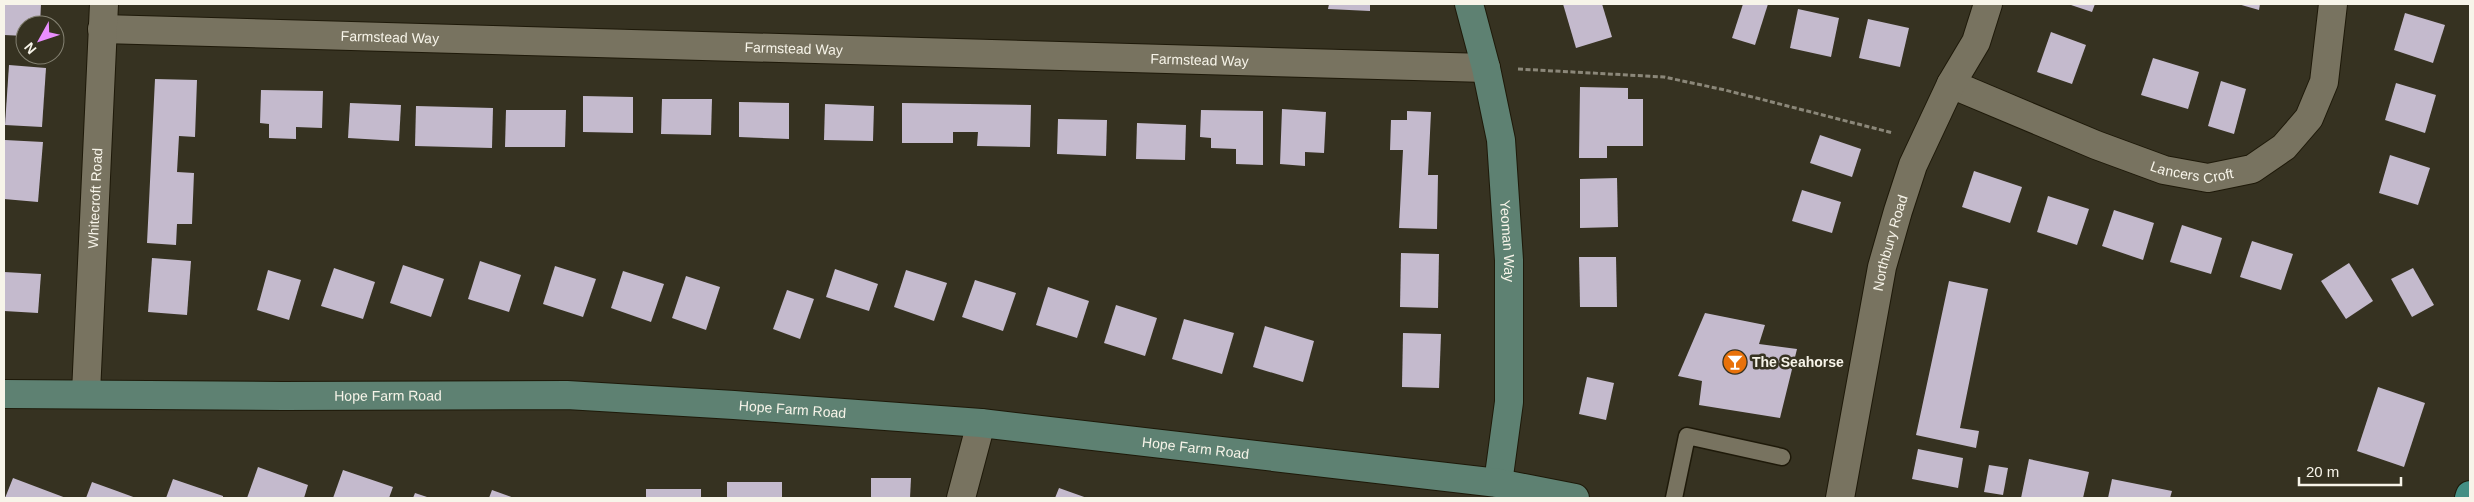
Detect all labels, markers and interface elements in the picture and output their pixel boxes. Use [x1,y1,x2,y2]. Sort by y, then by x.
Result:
north arrow [15,15,65,65]
street label: Farmstead Way [340,28,439,46]
text: N [21,39,39,57]
street label: Farmstead Way [744,39,843,58]
street label: Farmstead Way [1150,51,1249,69]
street label: Whitecroft Road [85,148,105,249]
street label: Lancers Croft [2148,158,2235,187]
street label: Northbury Road [1870,193,1911,292]
street label: Yeoman Way [1497,199,1517,282]
bar icon: The Seahorse [1722,349,1748,375]
place label: The Seahorse [1752,354,1844,370]
street label: Hope Farm Road [334,387,442,404]
street label: Hope Farm Road [738,397,847,421]
street label: Hope Farm Road [1141,434,1250,462]
scale bar [2299,454,2402,486]
text: 20 m [2306,463,2339,480]

